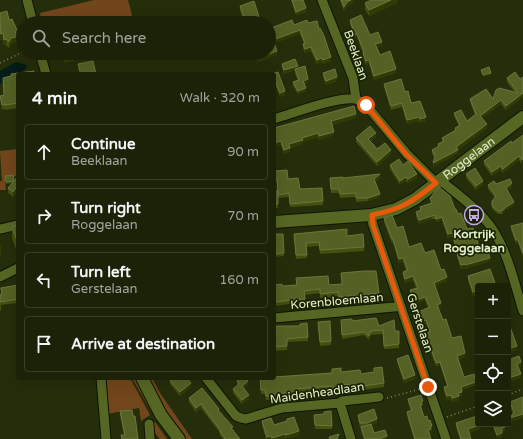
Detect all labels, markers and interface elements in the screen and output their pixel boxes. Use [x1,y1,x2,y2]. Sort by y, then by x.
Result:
search box [16,16,276,60]
icon: search [30,27,52,49]
street label: Beeklaan [341,28,371,82]
text: Search here [62,29,146,47]
text: 4 min [32,88,77,109]
text: Walk · 320 m [180,90,260,106]
route start [357,96,375,114]
street label: Roggelaan [440,134,498,182]
text: Continue [71,135,135,153]
icon: ahead [33,141,55,163]
text: 90 m [227,144,259,160]
text: Beeklaan [71,153,128,169]
text: Turn right [71,199,141,217]
bus stop icon: Kortrijk Roggelaan [463,204,485,226]
icon: right [33,205,55,227]
text: 70 m [227,208,259,224]
text: Roggelaan [71,217,138,233]
place label: Kortrijk Roggelaan [443,227,505,256]
text: Turn left [71,263,131,281]
icon: left [33,269,55,291]
text: 160 m [219,272,259,288]
text: Gerstelaan [71,281,137,297]
map controls [475,283,511,427]
button: + [475,283,511,319]
street label: Korenbloemlaan [290,290,384,312]
street label: Gerstelaan [404,292,436,354]
button: − [475,319,511,355]
icon: arrive [33,333,55,355]
text: Arrive at destination [71,335,215,353]
button: locate [475,355,511,391]
route end [419,378,437,396]
street label: Maidenheadlaan [269,379,365,407]
button: layers [475,391,511,427]

